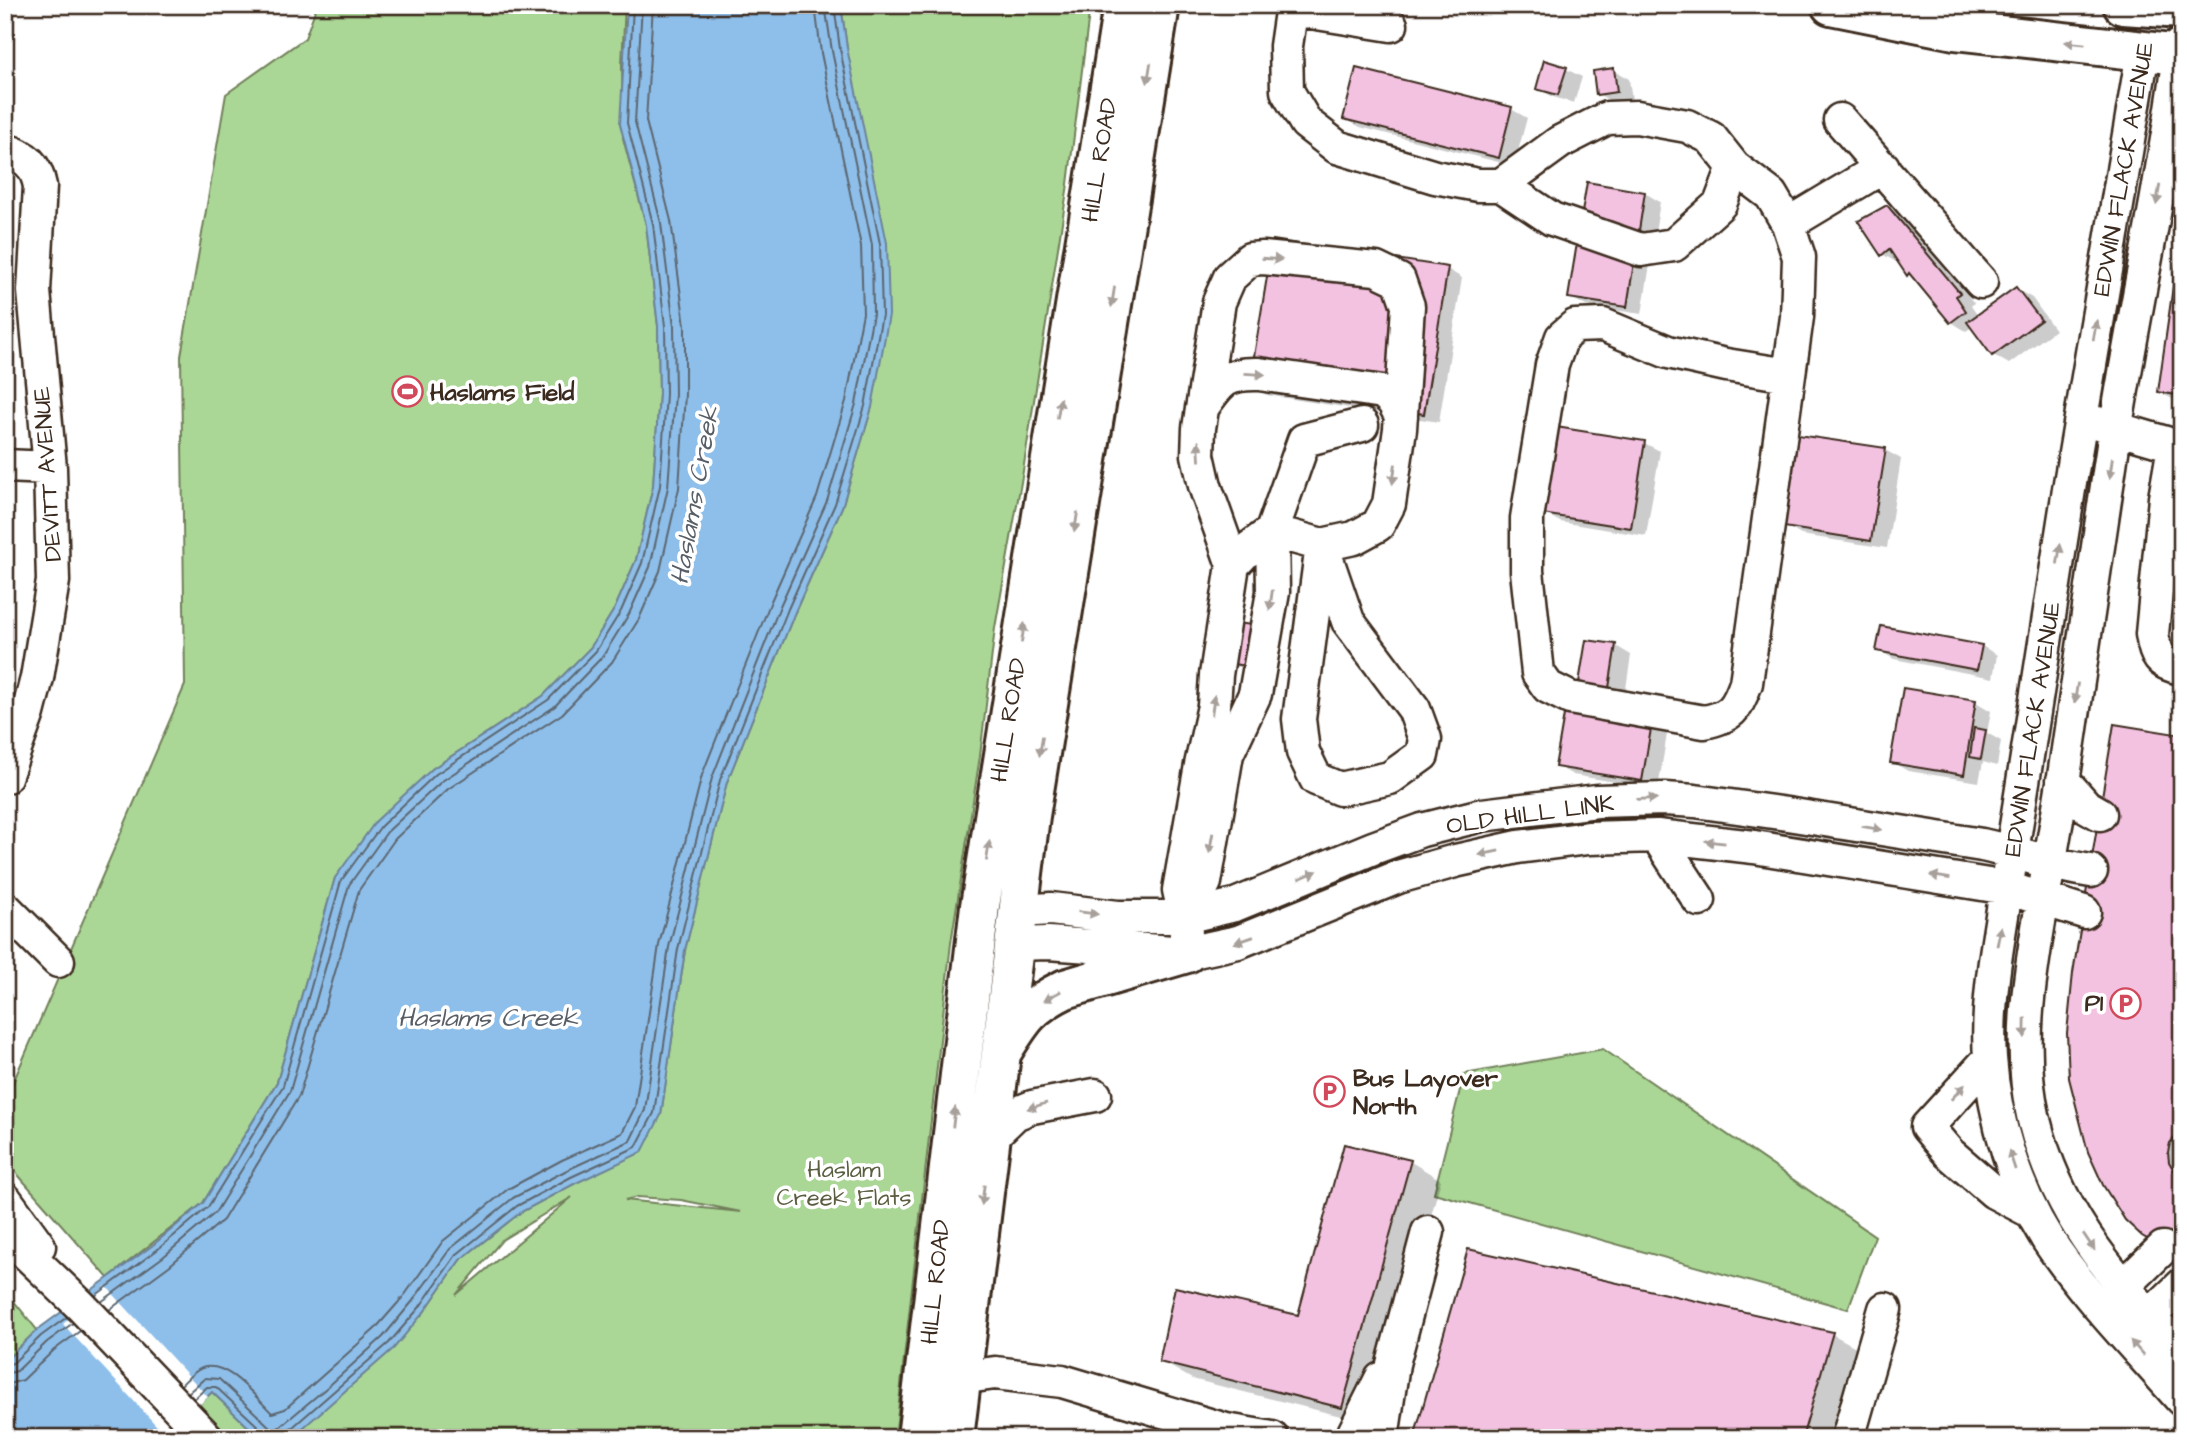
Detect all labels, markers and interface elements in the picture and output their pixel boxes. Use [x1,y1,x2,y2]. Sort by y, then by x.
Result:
one-way arrow [2064,37,2086,48]
street label: EDWIN FLACK AVENUE [2085,39,2163,299]
one-way arrow [1144,62,1155,84]
street label: HILL ROAD [1073,96,1127,225]
one-way arrow [2152,184,2163,206]
one-way arrow [1262,254,1284,265]
one-way arrow [1107,286,1118,308]
one-way arrow [2090,319,2101,341]
one-way arrow [1244,369,1266,380]
sports icon: Haslams Field [390,375,424,409]
place label: Haslams Field [430,376,575,410]
street label: DEVITT AVENUE [25,385,71,563]
one-way arrow [1054,397,1065,419]
water label: Haslams Creek [662,402,729,587]
one-way arrow [1194,440,1205,462]
one-way arrow [2105,457,2116,479]
one-way arrow [1388,463,1399,485]
one-way arrow [1070,511,1081,533]
one-way arrow [2054,543,2065,565]
one-way arrow [1265,589,1276,611]
street label: EDWIN FLACK AVENUE [1996,599,2070,859]
one-way arrow [1018,622,1029,644]
street label: HILL ROAD [982,656,1036,785]
one-way arrow [2071,682,2082,704]
one-way arrow [1208,694,1219,716]
one-way arrow [1035,736,1046,758]
street label: OLD HILL LINK [1444,786,1616,844]
one-way arrow [1636,794,1658,805]
one-way arrow [1861,823,1883,834]
one-way arrow [1205,832,1216,854]
one-way arrow [1704,837,1726,848]
one-way arrow [983,840,994,862]
one-way arrow [1478,848,1500,859]
one-way arrow [1298,869,1318,881]
one-way arrow [1929,871,1951,882]
one-way arrow [1077,908,1099,919]
one-way arrow [1994,925,2005,947]
one-way arrow [1233,935,1254,946]
parking icon: P1 [2109,986,2143,1020]
place label: P1 [2085,987,2104,1021]
one-way arrow [1042,990,1062,1001]
water label: Haslams Creek [398,1000,579,1036]
one-way arrow [2019,1017,2031,1039]
place label: Bus Layover North [1353,1062,1499,1124]
parking icon: Bus Layover North [1313,1075,1347,1109]
one-way arrow [1950,1084,1966,1101]
one-way arrow [1027,1102,1048,1112]
one-way arrow [948,1106,959,1128]
one-way arrow [2007,1150,2017,1171]
park label: Haslam Creek Flats [777,1153,911,1215]
one-way arrow [978,1184,989,1206]
street label: HILL ROAD [913,1218,959,1346]
one-way arrow [2082,1233,2095,1252]
one-way arrow [2129,1339,2145,1357]

